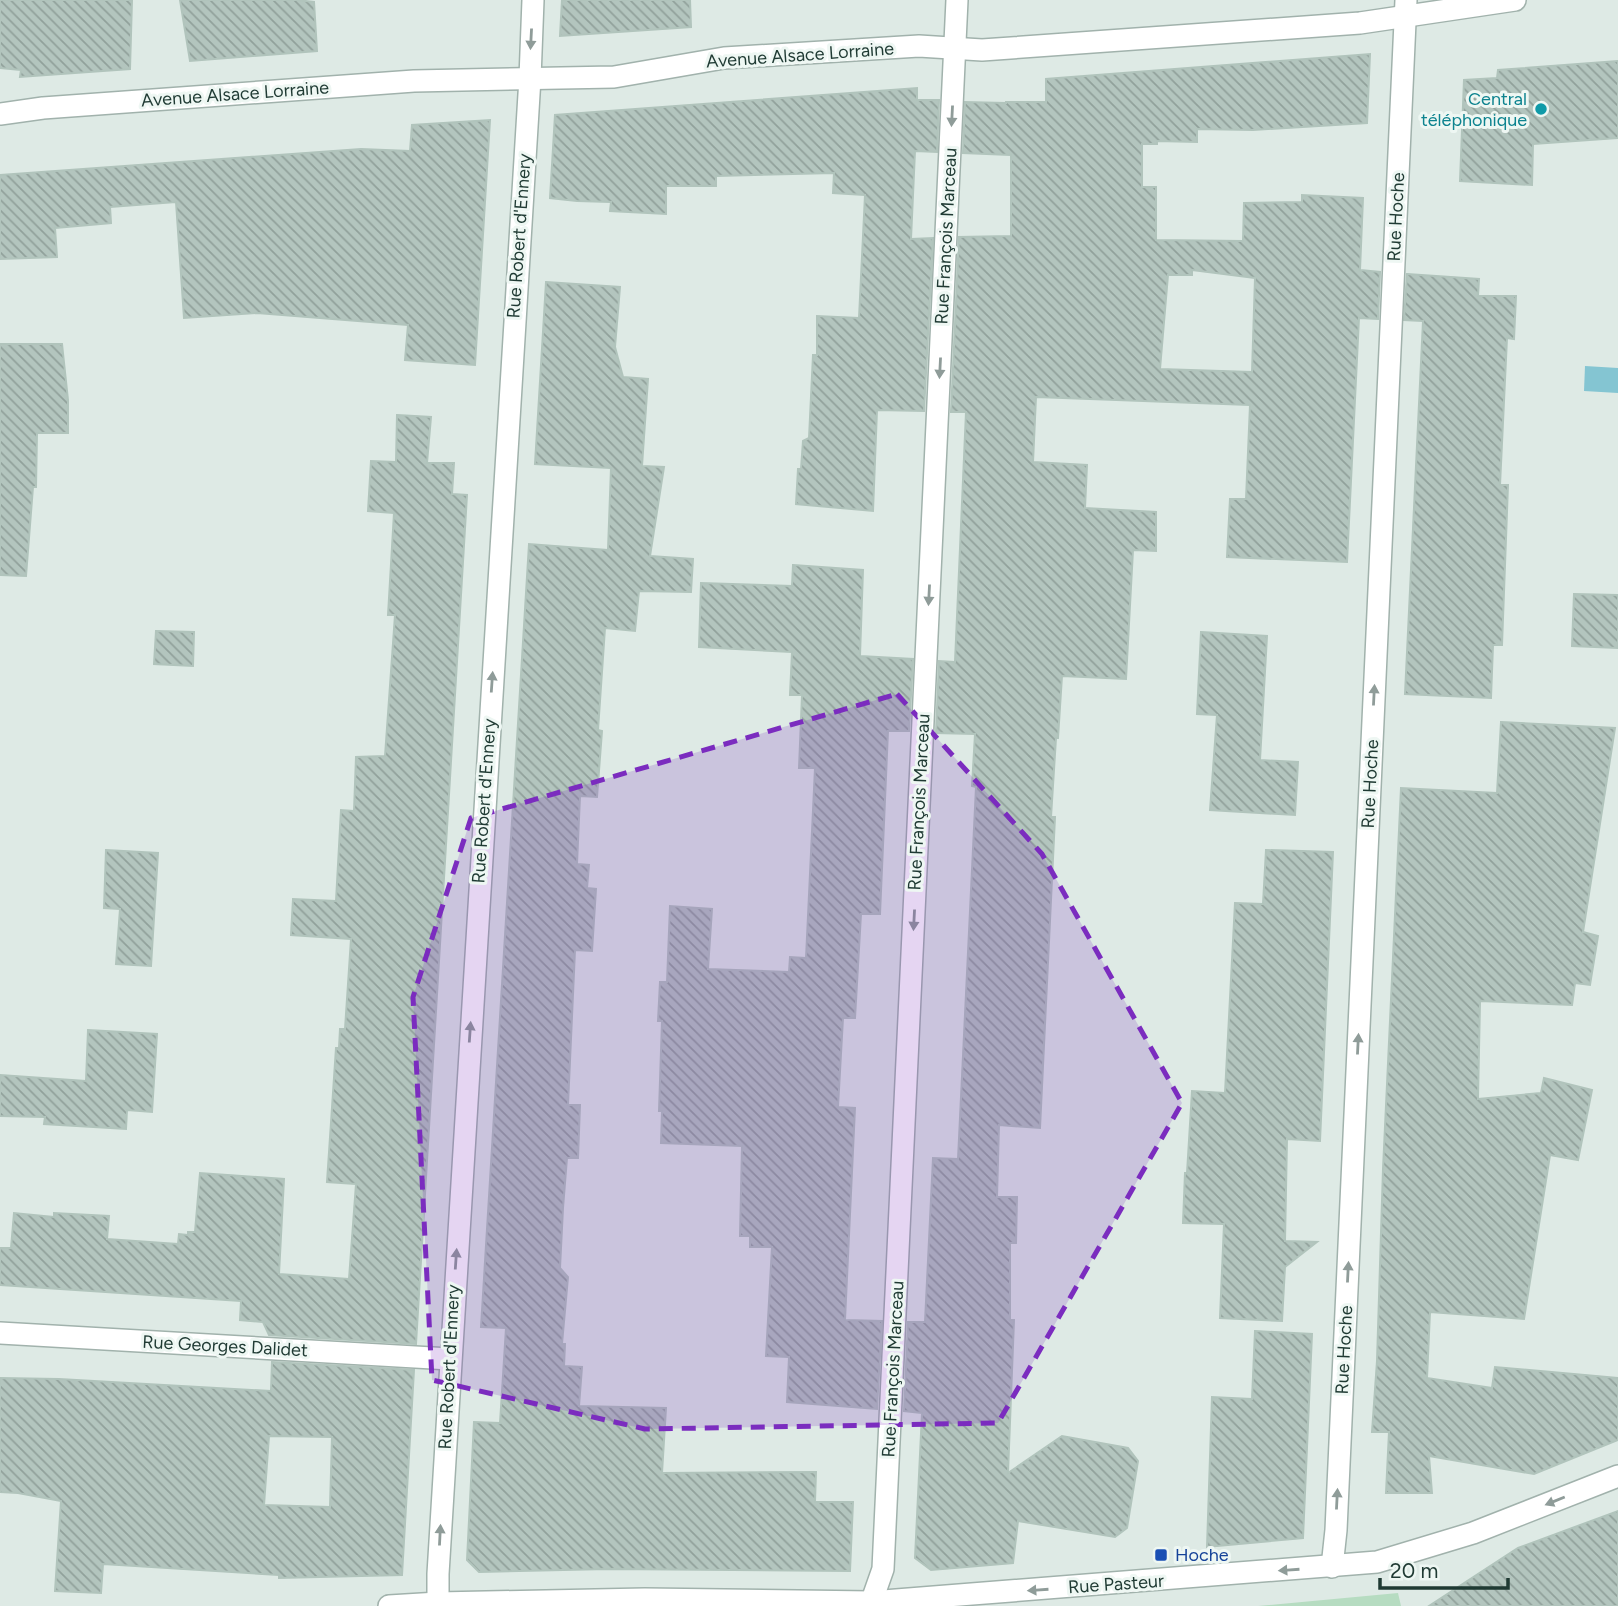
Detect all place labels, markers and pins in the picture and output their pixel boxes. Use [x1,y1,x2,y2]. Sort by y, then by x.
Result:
place label: Central téléphonique [1421,88,1527,131]
marker: Central téléphonique [1533,101,1549,117]
place label: Hoche [1175,1544,1229,1566]
marker: Hoche [1153,1547,1169,1563]

